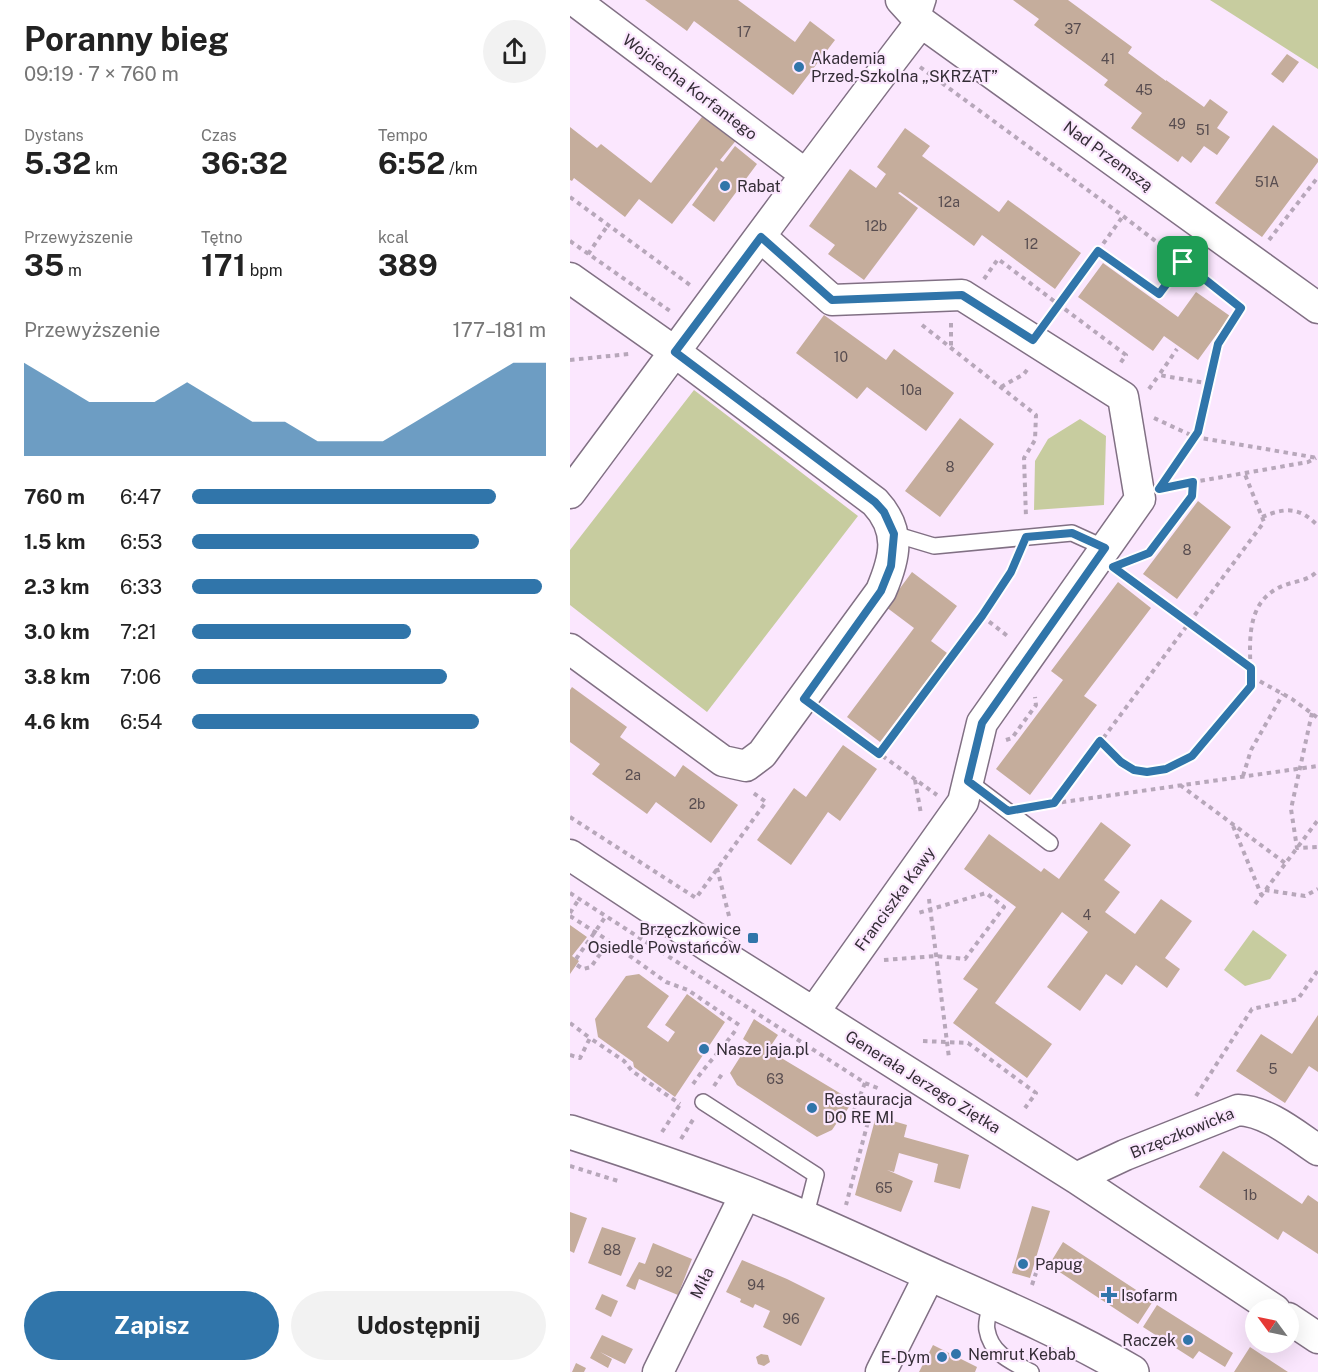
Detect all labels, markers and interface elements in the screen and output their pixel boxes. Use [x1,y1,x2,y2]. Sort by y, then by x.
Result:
text: Poranny bieg [24,20,229,58]
button: share [483,20,546,83]
house number: 37 [1065,21,1081,37]
house number: 17 [737,24,751,40]
street label: Wojciecha Korfantego [619,30,761,144]
place label: Akademia Przed-Szkolna „SKRZAT” [811,49,998,86]
house number: 41 [1101,51,1115,67]
marker: Akademia Przed-Szkolna „SKRZAT” [792,60,806,74]
text: 09:19 · 7 × 760 m [24,62,179,86]
house number: 45 [1135,82,1153,98]
house number: 49 [1168,116,1186,132]
street label: Nad Przemszą [1060,117,1157,195]
house number: 51 [1196,122,1210,138]
text: Dystans [24,126,84,145]
text: Czas [201,126,237,145]
text: Tempo [378,126,428,145]
text: 5.32 [24,145,91,181]
text: 36:32 [201,145,288,181]
text: 6:52 [378,145,445,181]
text: km [91,159,118,178]
text: /km [445,159,478,178]
house number: 51A [1255,174,1279,190]
place label: Rabat [737,177,781,196]
marker: Rabat [718,179,732,193]
house number: 12a [938,194,960,210]
house number: 12b [865,218,887,234]
text: Przewyższenie [24,228,133,247]
text: Tętno [201,228,243,247]
text: kcal [378,228,409,247]
house number: 12 [1024,236,1038,252]
pin [1157,236,1208,287]
icon: arrive [1166,245,1199,278]
text: 35 [24,247,64,283]
text: 171 [201,247,246,283]
text: 389 [378,247,438,283]
text: m [64,261,82,280]
text: bpm [246,261,283,280]
text: Przewyższenie [24,318,160,342]
text: 177–181 m [453,318,546,342]
house number: 10 [834,349,848,365]
house number: 10a [900,382,922,398]
house number: 8 [945,459,955,475]
text: 760 m [24,485,85,509]
text: 6:47 [120,485,161,509]
text: 1.5 km [24,530,85,554]
text: 6:53 [120,530,162,554]
house number: 8 [1182,542,1192,558]
text: 2.3 km [24,575,89,599]
text: 6:33 [120,575,162,599]
text: 3.0 km [24,620,90,644]
text: 7:21 [120,620,157,644]
text: 3.8 km [24,665,90,689]
text: 7:06 [120,665,161,689]
text: 4.6 km [24,710,90,734]
text: 6:54 [120,710,162,734]
house number: 2a [625,767,641,783]
house number: 2b [689,796,705,812]
street label: Franciszka Kawy [851,843,939,955]
house number: 4 [1083,907,1092,923]
place label: Brzęczkowice Osiedle Powstańców [588,920,742,957]
marker: Brzęczkowice Osiedle Powstańców [746,931,760,945]
street label: Generała Jerzego Ziętka [842,1026,1004,1138]
place label: Nasze jaja.pl [716,1040,810,1059]
marker: Nasze jaja.pl [697,1042,711,1056]
house number: 5 [1269,1061,1278,1077]
house number: 63 [766,1071,784,1087]
place label: Restauracja DO RE MI [824,1090,912,1127]
marker: Restauracja DO RE MI [805,1101,819,1115]
street label: Brzęczkowicka [1127,1104,1237,1162]
house number: 65 [875,1180,893,1196]
house number: 1b [1243,1187,1257,1203]
house number: 88 [603,1242,621,1258]
place label: Papug [1035,1255,1083,1274]
marker: Papug [1016,1257,1030,1271]
house number: 92 [655,1264,673,1280]
street label: Miła [686,1264,718,1302]
house number: 94 [747,1277,765,1293]
place label: Isofarm [1121,1286,1178,1305]
marker: Isofarm [1102,1288,1116,1302]
button: Zapisz [24,1291,279,1360]
button: Udostępnij [291,1291,546,1360]
north arrow [1245,1299,1299,1353]
map controls [1245,1299,1299,1353]
house number: 96 [782,1311,800,1327]
place label: Raczek [1122,1331,1176,1350]
marker: Raczek [1181,1333,1195,1347]
place label: Nemrut Kebab [968,1345,1076,1364]
marker: Nemrut Kebab [949,1347,963,1361]
place label: E-Dym [881,1348,930,1367]
marker: E-Dym [935,1350,949,1364]

